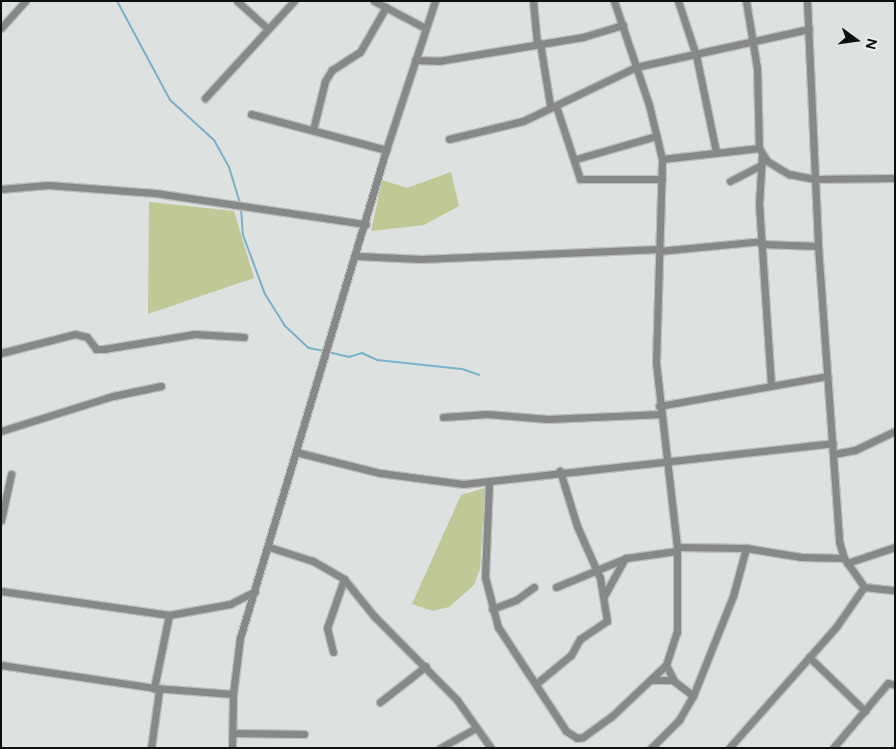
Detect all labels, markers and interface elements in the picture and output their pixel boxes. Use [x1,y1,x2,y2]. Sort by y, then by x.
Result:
north arrow [831,15,881,65]
text: N [861,36,881,51]

